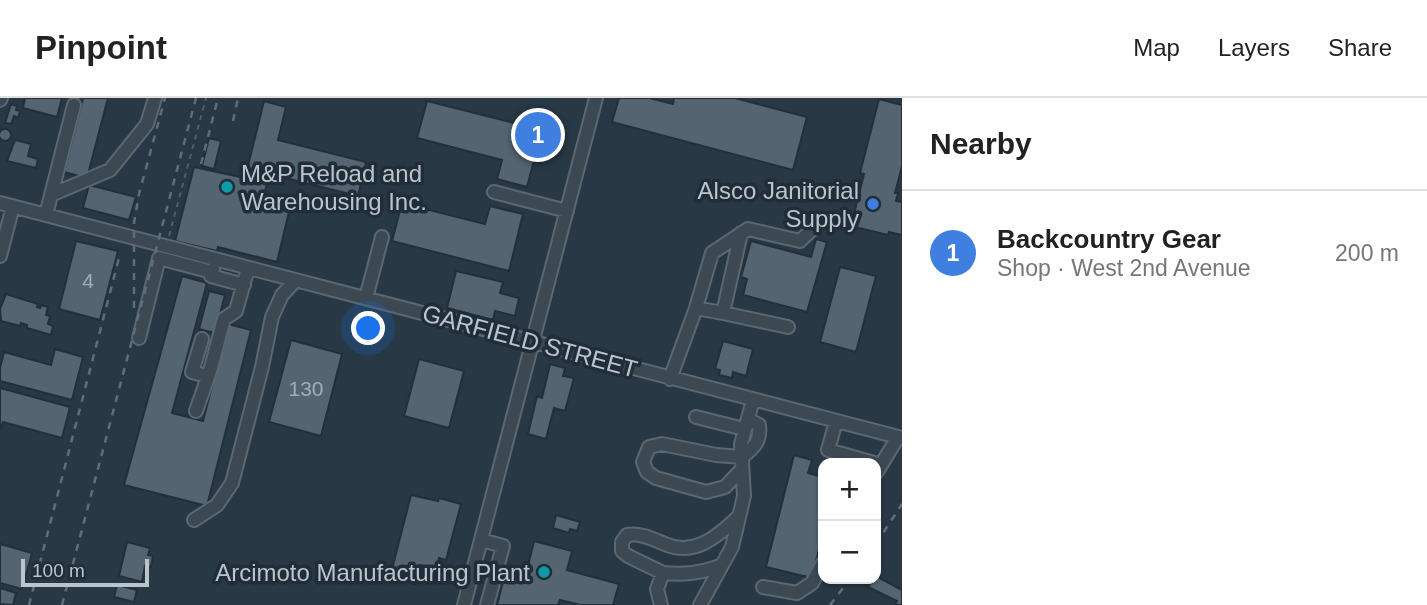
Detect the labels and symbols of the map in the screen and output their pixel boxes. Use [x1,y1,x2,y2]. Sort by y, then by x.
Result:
pin: 1 [515,109,561,161]
place label: M&P Reload and Warehousing Inc. [241,160,427,215]
place label: Alsco Janitorial Supply [698,177,859,232]
marker: M&P Reload and Warehousing Inc. [219,179,235,195]
marker: Alsco Janitorial Supply [865,196,881,212]
house number: 4 [82,269,94,292]
street label: GARFIELD STREET [420,299,641,383]
your location [351,311,385,345]
house number: 130 [288,377,324,400]
scale bar [21,556,149,588]
place label: Arcimoto Manufacturing Plant [215,559,530,586]
marker: Arcimoto Manufacturing Plant [536,564,552,580]

